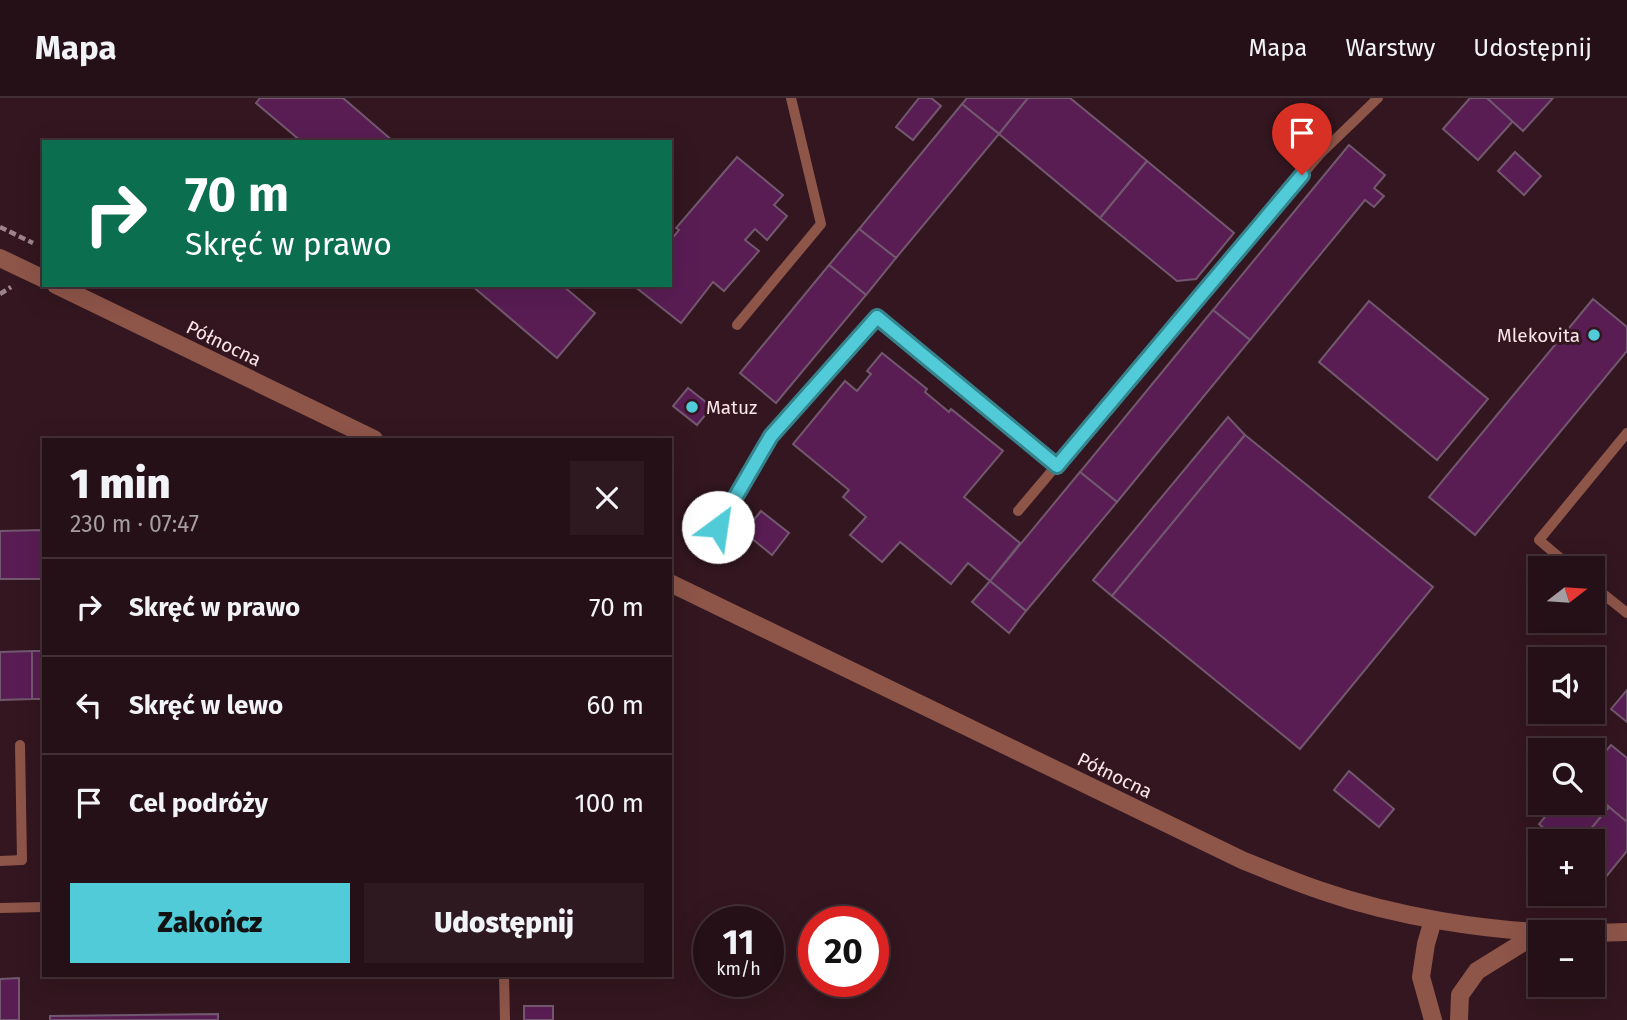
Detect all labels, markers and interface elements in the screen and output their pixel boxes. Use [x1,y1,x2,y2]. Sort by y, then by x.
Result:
text: Mapa [35,28,116,68]
text: Mapa [1249,34,1307,62]
text: Warstwy [1345,34,1435,62]
text: Udostępnij [1473,34,1592,62]
pin [1272,103,1332,175]
icon: arrive [1283,114,1321,152]
text: 70 m [185,165,289,224]
icon: right [70,168,161,259]
text: Skręć w prawo [185,225,392,263]
street label: Północna [183,316,265,371]
place label: Mlekovita [1497,324,1580,347]
marker: Mlekovita [1586,327,1602,343]
place label: Matuz [706,396,757,419]
marker: Matuz [684,399,700,415]
text: 1 min [70,459,171,509]
button: close [570,461,644,535]
position arrow [681,490,755,564]
text: 230 m · 07:47 [70,510,199,538]
north arrow [1528,556,1605,634]
map controls [1528,556,1605,997]
icon: right [70,588,108,626]
text: Skręć w prawo [129,592,300,623]
text: 70 m [589,592,644,623]
button: sound [1528,647,1605,724]
icon: left [70,686,108,724]
text: Skręć w lewo [129,690,283,721]
text: 60 m [586,690,644,721]
button: search [1528,738,1605,815]
street label: Północna [1074,748,1156,803]
icon: arrive [70,784,108,822]
text: Cel podróży [129,788,268,819]
text: 100 m [575,788,644,819]
button: + [1528,829,1605,906]
button: Zakończ [70,883,350,963]
button: Udostępnij [364,883,644,963]
speed limit sign: 20 [798,906,889,997]
button: − [1528,920,1605,997]
text: 11 [723,921,754,963]
text: km/h [716,958,761,980]

